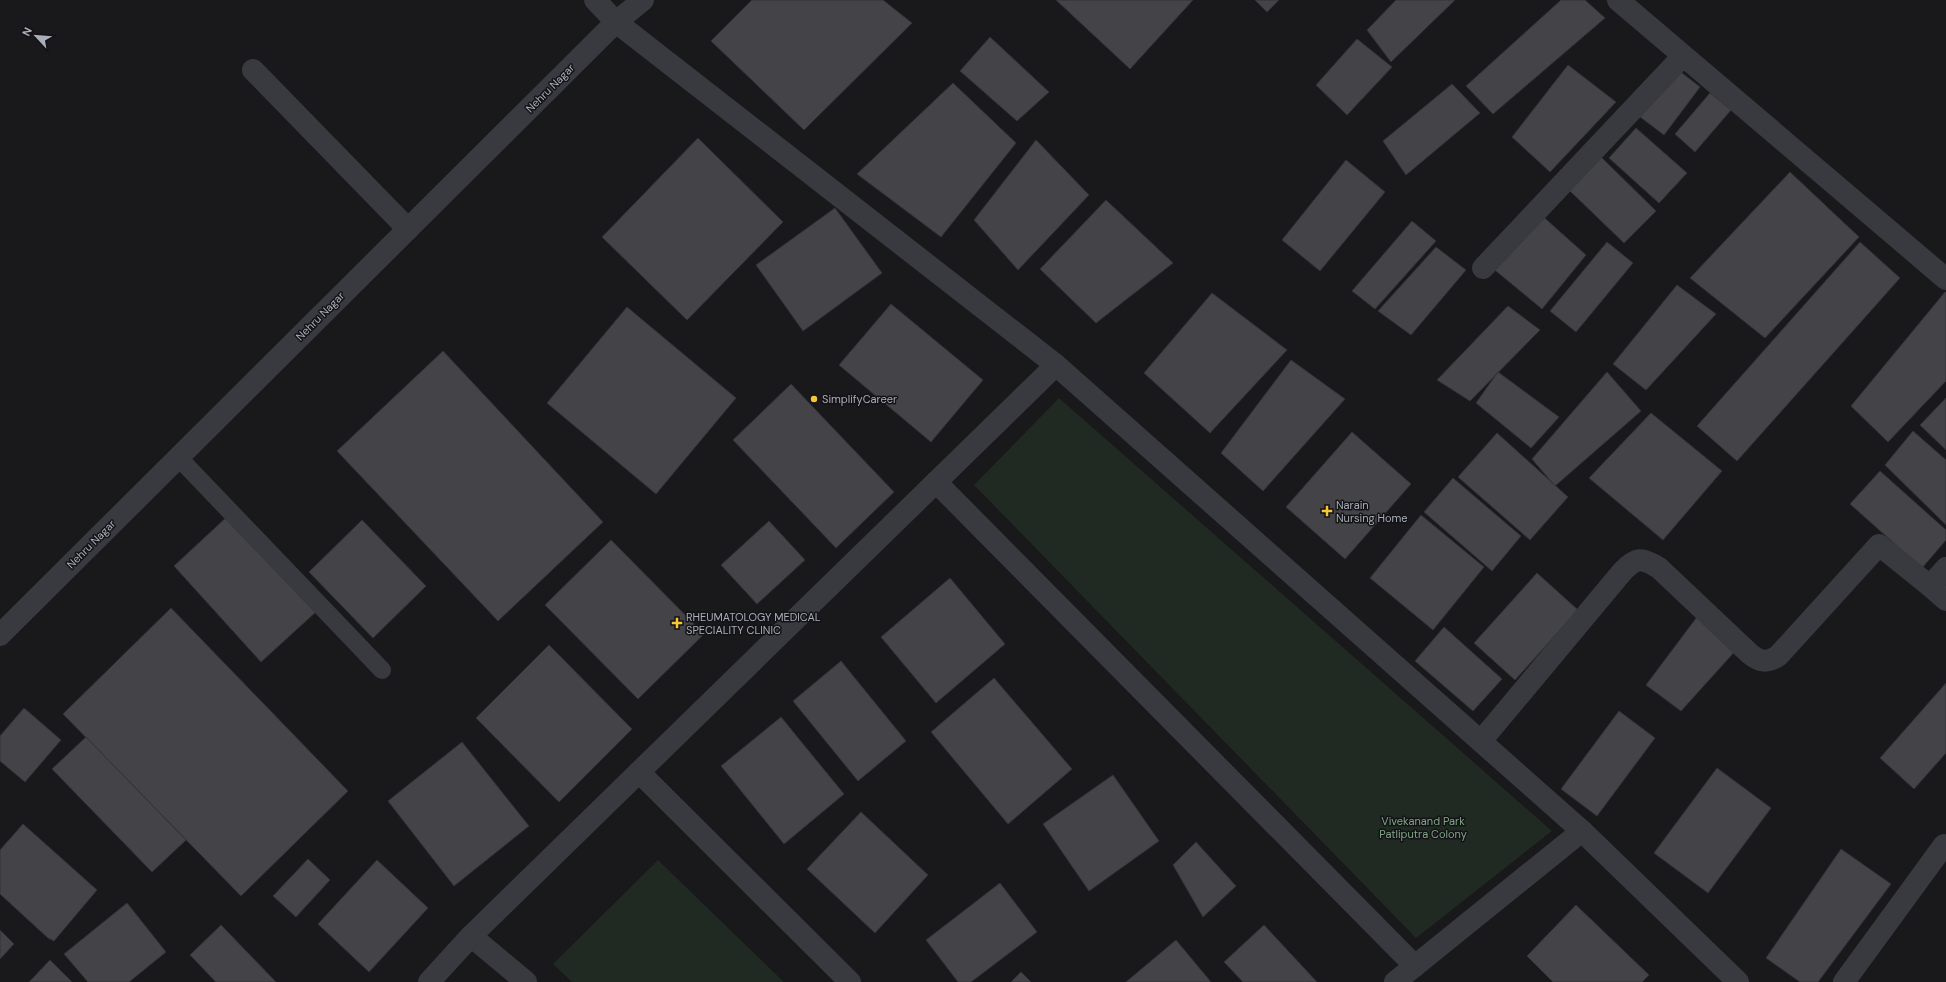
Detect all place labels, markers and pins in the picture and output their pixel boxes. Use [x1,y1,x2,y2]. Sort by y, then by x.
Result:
place label: SimplifyCareer [822,392,897,406]
marker: SimplifyCareer [809,394,819,404]
place label: Narain Nursing Home [1336,498,1408,525]
marker: Narain Nursing Home [1321,505,1333,517]
place label: RHEUMATOLOGY MEDICAL SPECIALITY CLINIC [686,610,821,637]
marker: RHEUMATOLOGY MEDICAL SPECIALITY CLINIC [671,617,683,629]

